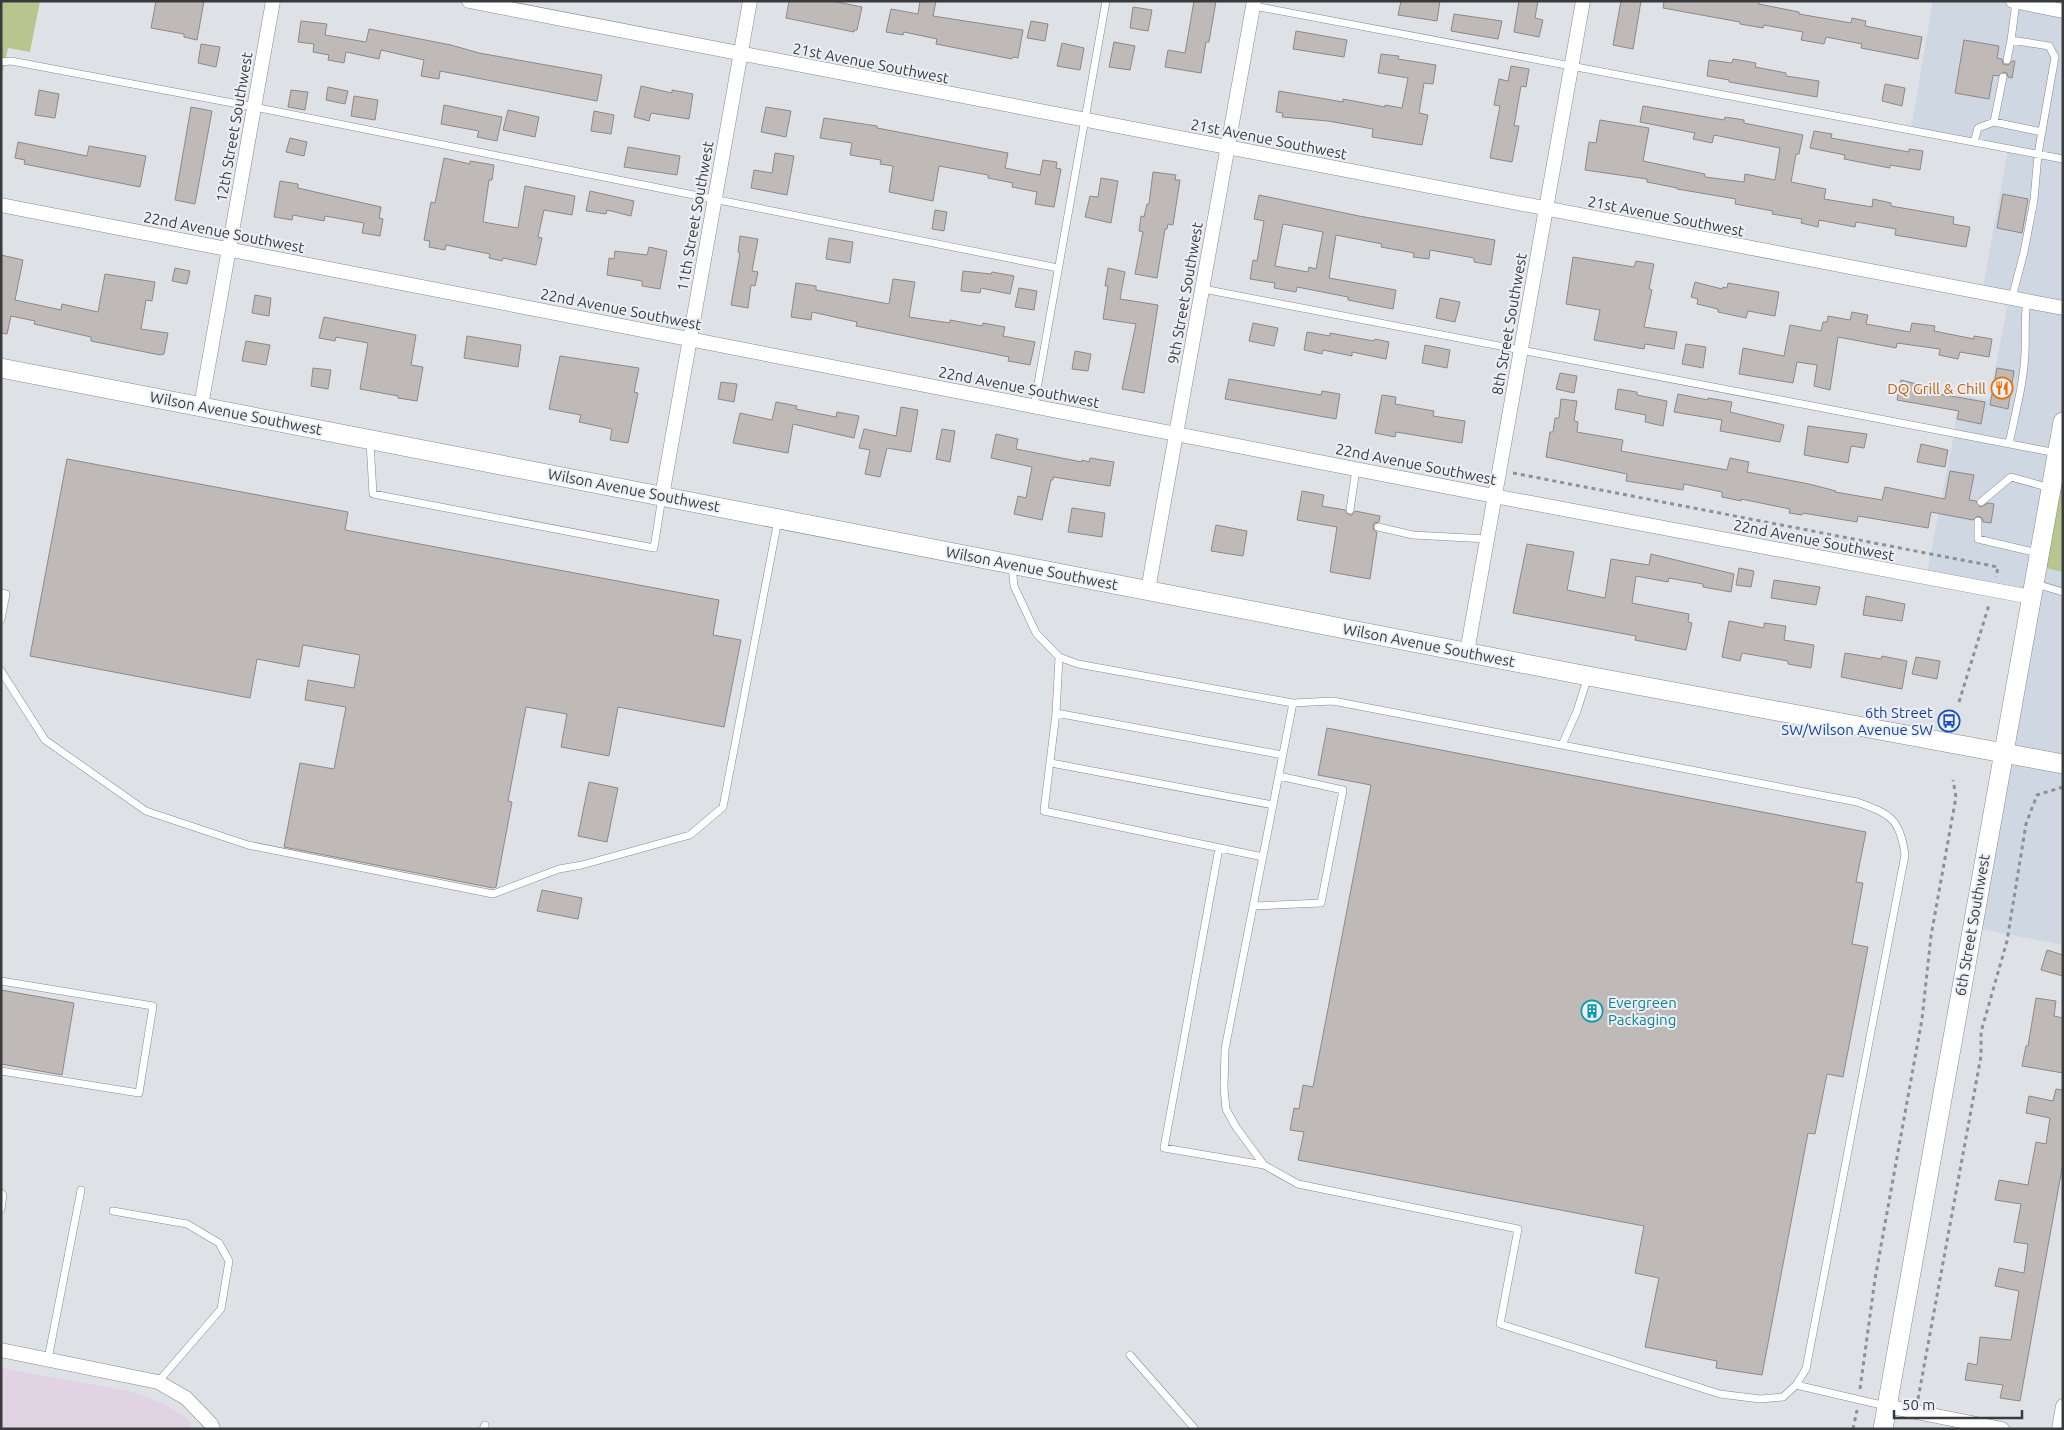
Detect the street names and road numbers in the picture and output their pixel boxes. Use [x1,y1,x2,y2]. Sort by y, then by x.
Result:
street label: 21st Avenue Southwest [791,40,951,87]
street label: 12th Street Southwest [212,51,256,203]
street label: 21st Avenue Southwest [1189,116,1349,163]
street label: 11th Street Southwest [673,140,717,292]
street label: 21st Avenue Southwest [1586,193,1746,240]
street label: 22nd Avenue Southwest [142,208,306,256]
street label: 9th Street Southwest [1164,221,1206,365]
street label: 8th Street Southwest [1488,252,1530,396]
street label: 22nd Avenue Southwest [539,285,703,333]
street label: 22nd Avenue Southwest [937,363,1101,411]
street label: Wilson Avenue Southwest [149,388,324,438]
street label: 22nd Avenue Southwest [1334,440,1498,488]
street label: Wilson Avenue Southwest [547,465,722,515]
street label: 22nd Avenue Southwest [1732,516,1896,564]
street label: Wilson Avenue Southwest [945,543,1120,593]
street label: Wilson Avenue Southwest [1342,620,1517,670]
street label: 6th Street Southwest [1951,853,1993,997]

